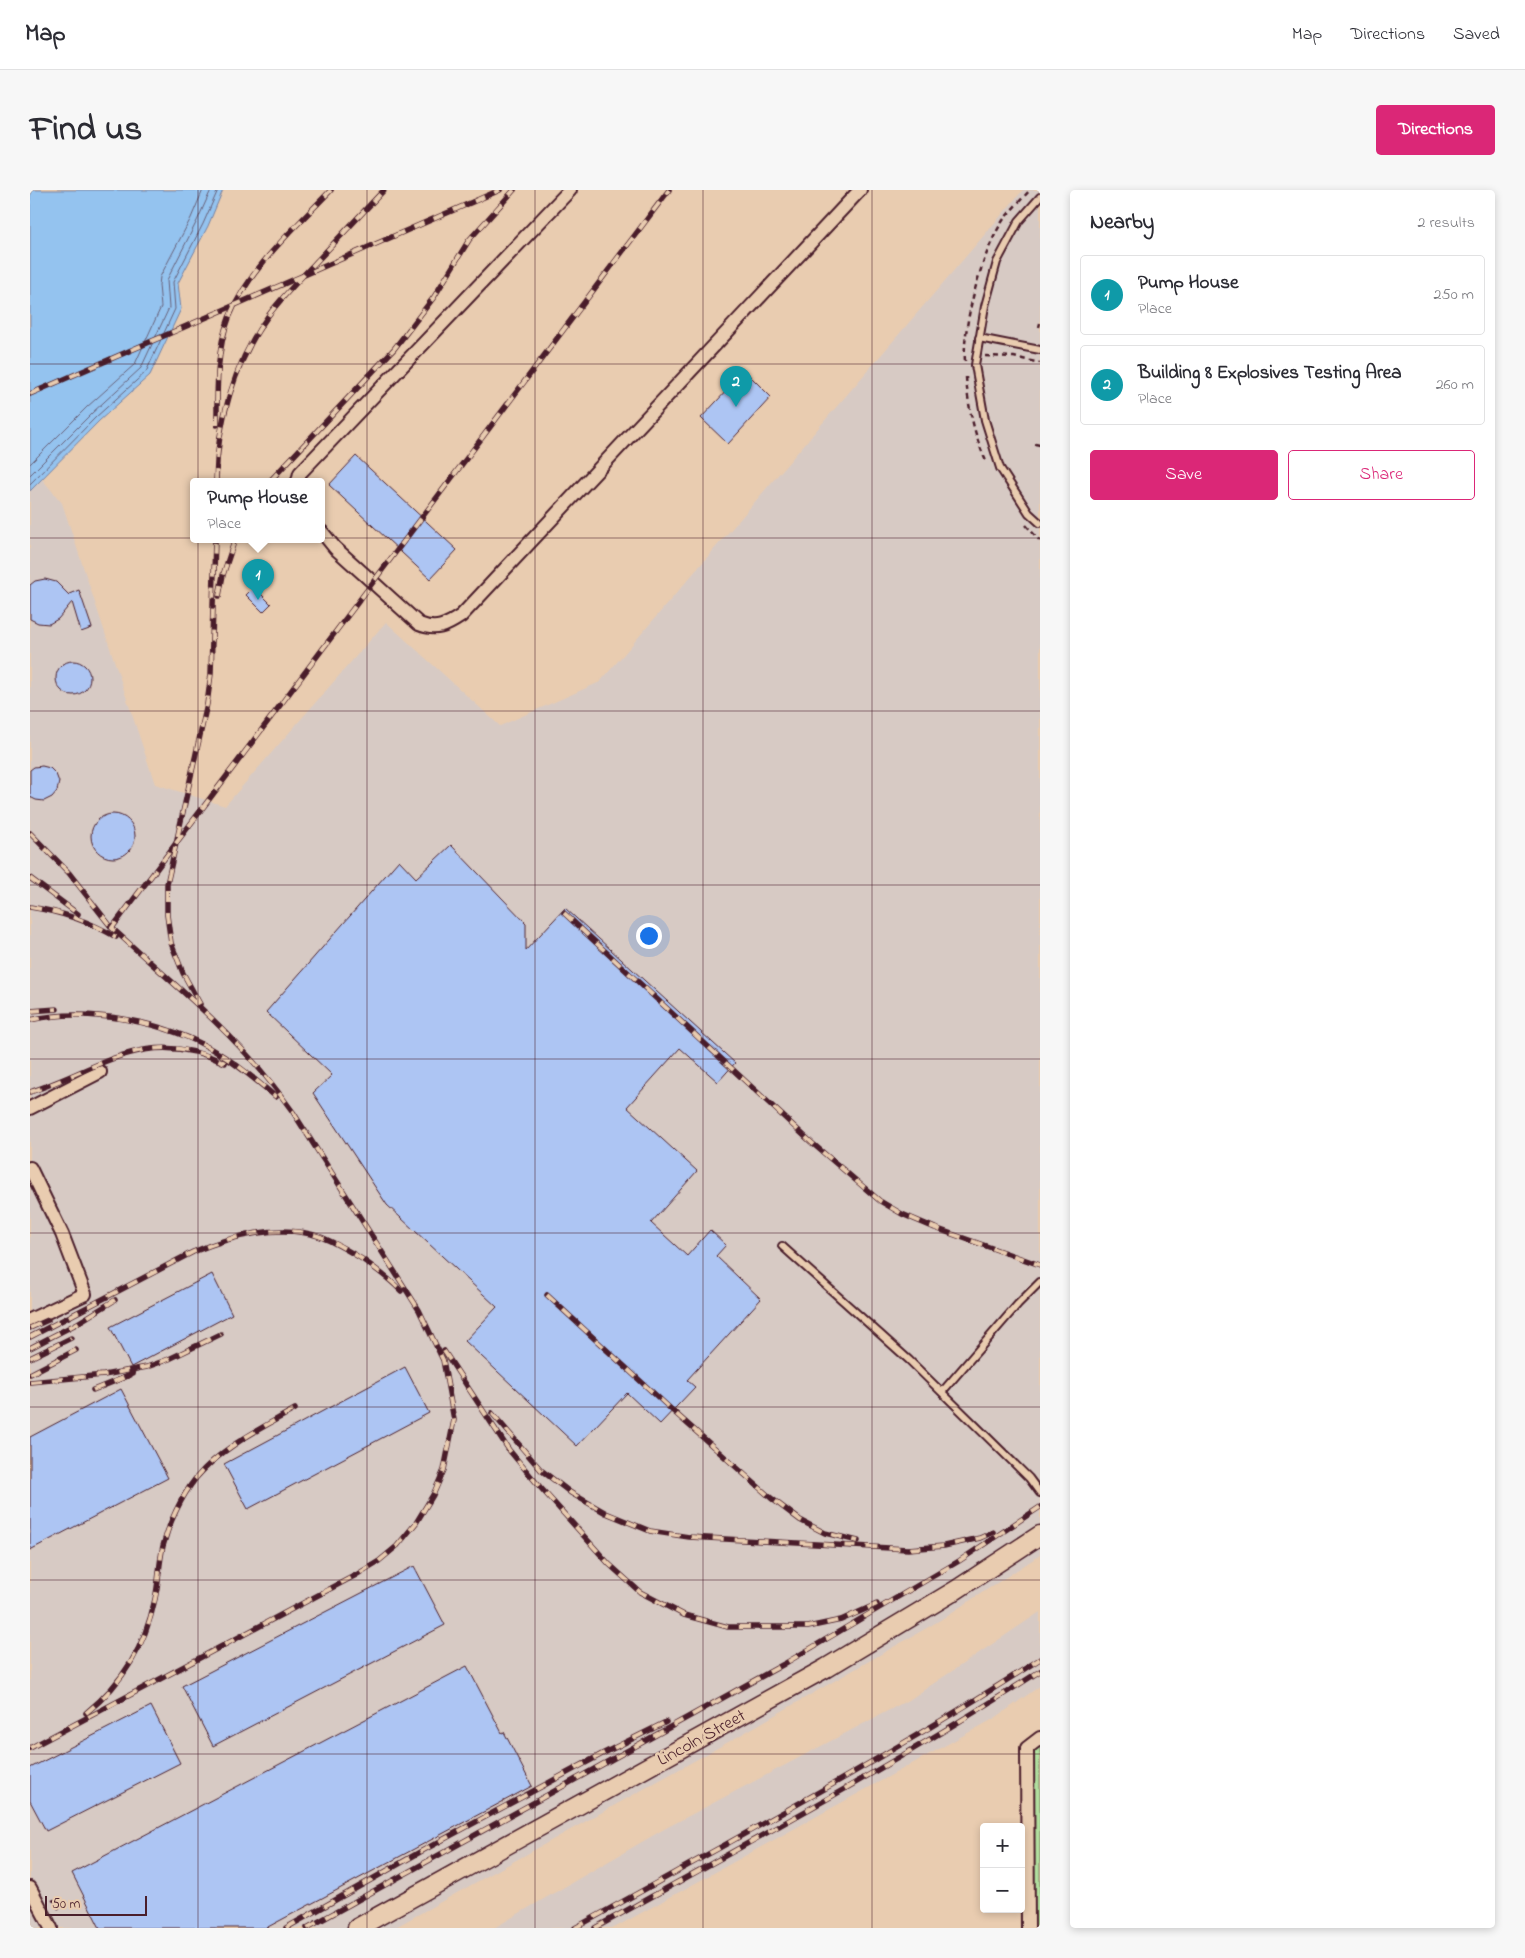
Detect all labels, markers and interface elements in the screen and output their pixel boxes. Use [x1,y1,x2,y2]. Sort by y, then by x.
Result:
text: Map [25,17,66,52]
text: Map [1292,22,1322,48]
text: Directions [1350,22,1425,48]
text: Saved [1453,22,1500,48]
text: Find us [30,105,142,156]
button: Directions [1376,105,1495,155]
text: Nearby [1090,208,1154,238]
text: 2 results [1417,211,1475,235]
text: Pump House [1138,270,1238,297]
text: 1 [1104,283,1110,307]
text: 250 m [1434,283,1474,307]
text: Place [1138,297,1172,321]
text: Building 8 Explosives Testing Area [1138,360,1402,387]
pin: 2 [720,366,752,407]
text: 2 [1103,373,1111,397]
text: 260 m [1436,373,1474,397]
text: Place [1138,387,1172,411]
button: Save [1090,450,1278,500]
button: Share [1288,450,1475,500]
popup [190,478,325,543]
text: Pump House [207,485,308,512]
text: Place [207,512,241,536]
pin: 1 [242,559,274,600]
your location [636,923,662,949]
street label: Lincoln Street [653,1704,751,1774]
map controls [980,1823,1025,1913]
button: + [980,1823,1025,1868]
button: − [980,1868,1025,1913]
scale bar [45,1893,148,1916]
text: 50 m [52,1894,80,1915]

